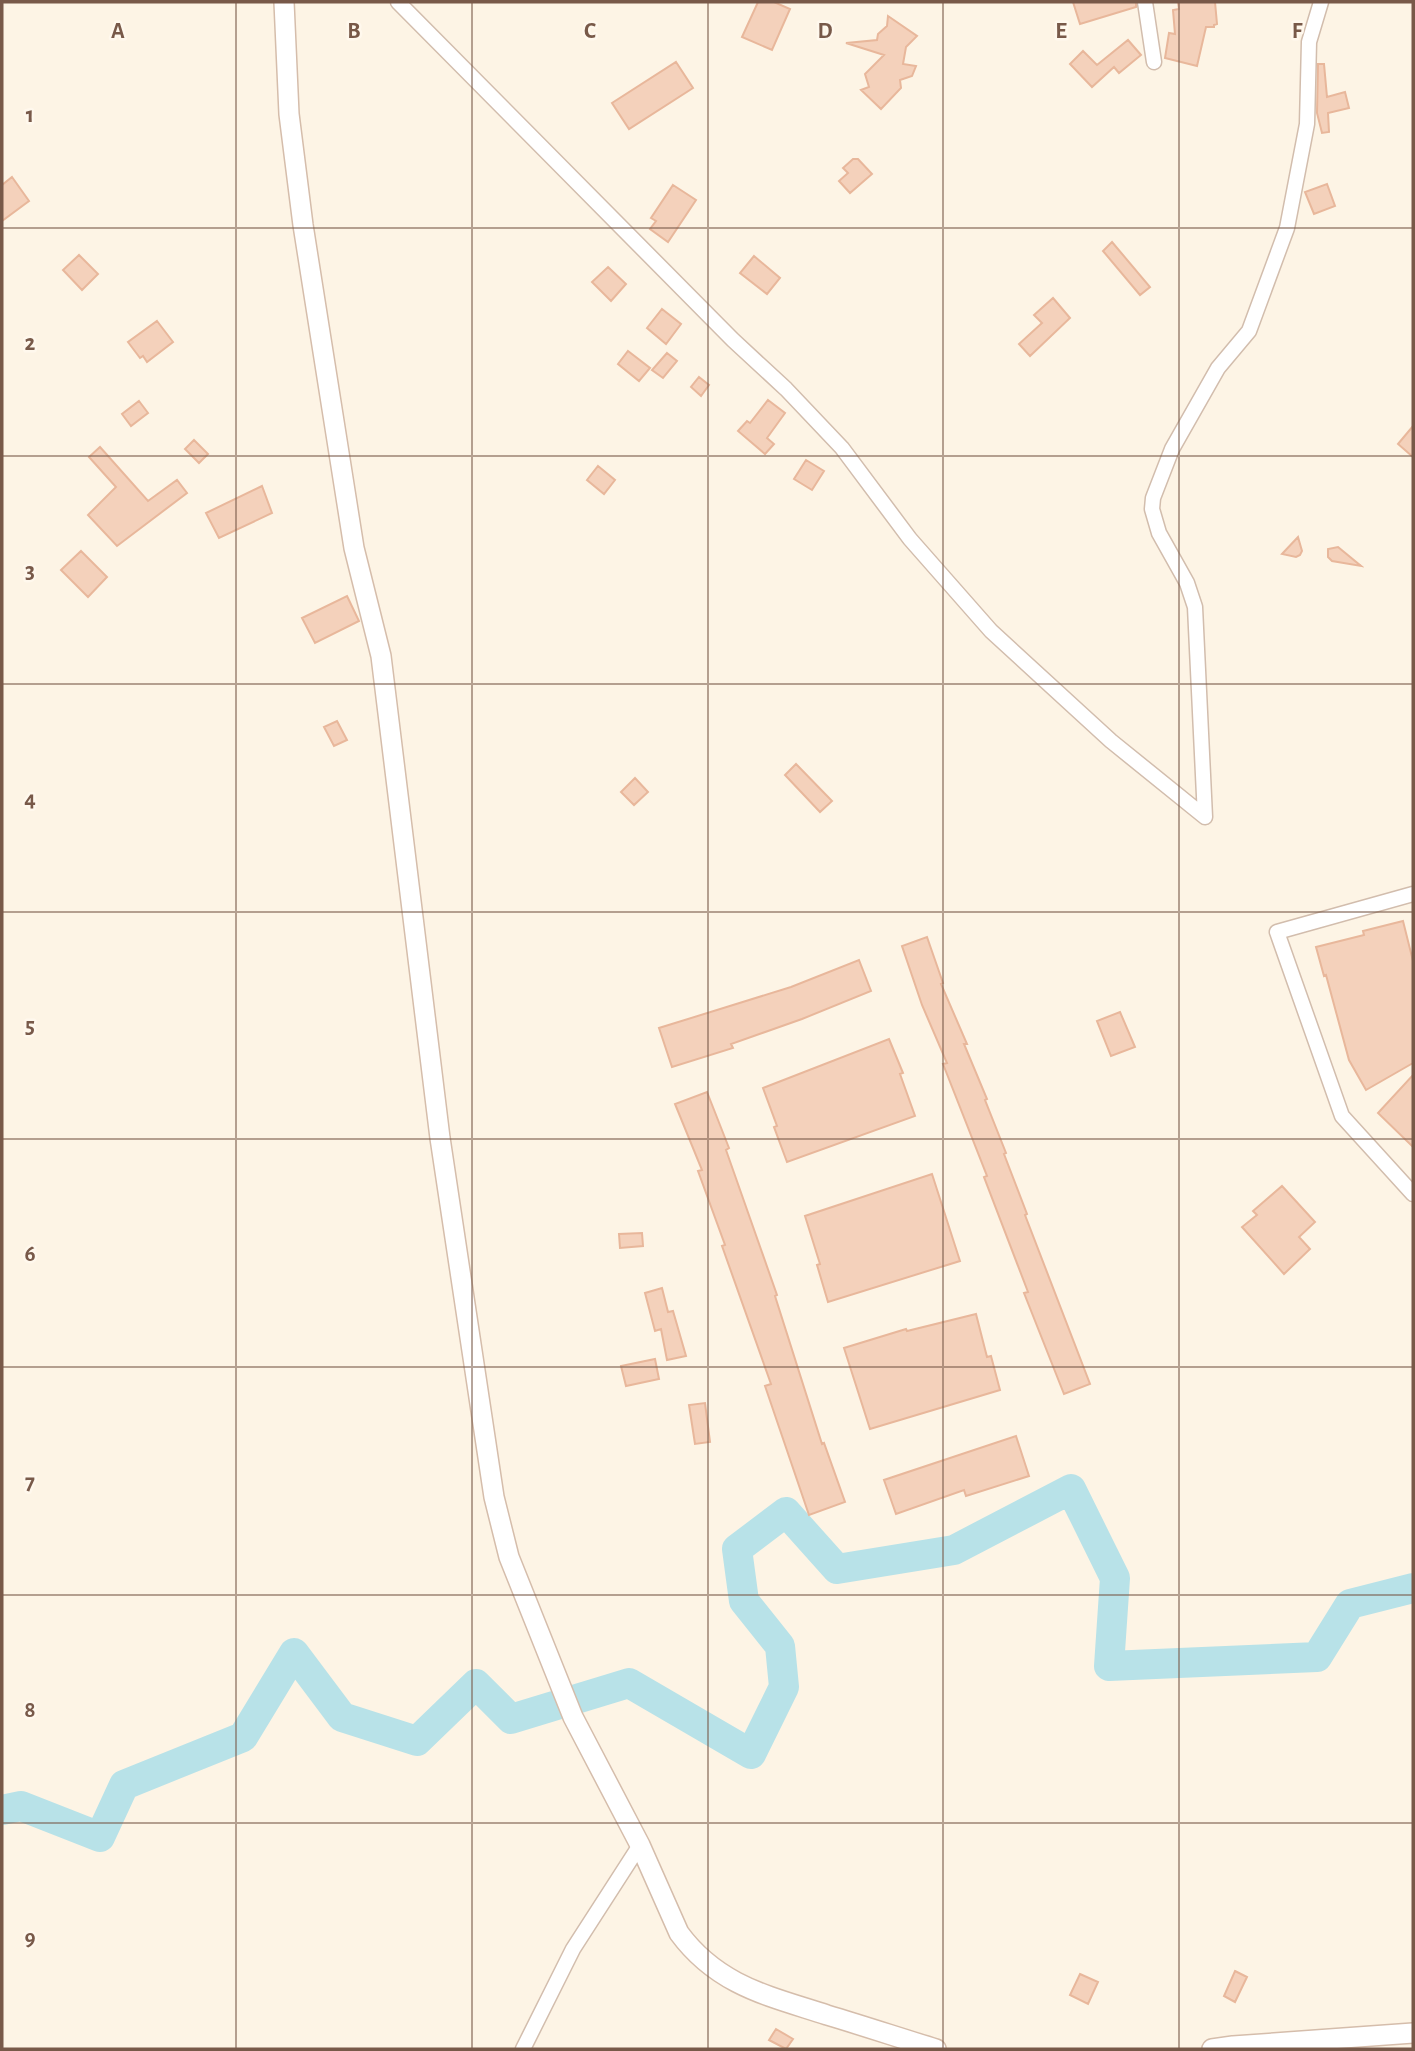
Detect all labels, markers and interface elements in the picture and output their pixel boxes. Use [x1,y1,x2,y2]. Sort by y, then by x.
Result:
text: A [111,20,125,43]
text: B [347,20,361,43]
text: C [584,20,596,43]
text: D [817,20,833,43]
text: E [1055,20,1067,43]
text: F [1292,20,1303,43]
text: 1 [26,104,34,127]
text: 2 [25,332,36,355]
text: 3 [25,560,35,583]
text: 4 [24,788,36,811]
text: 5 [25,1015,35,1038]
text: 6 [24,1243,36,1266]
text: 7 [25,1471,35,1494]
text: 8 [24,1699,36,1722]
text: 9 [24,1927,36,1950]

